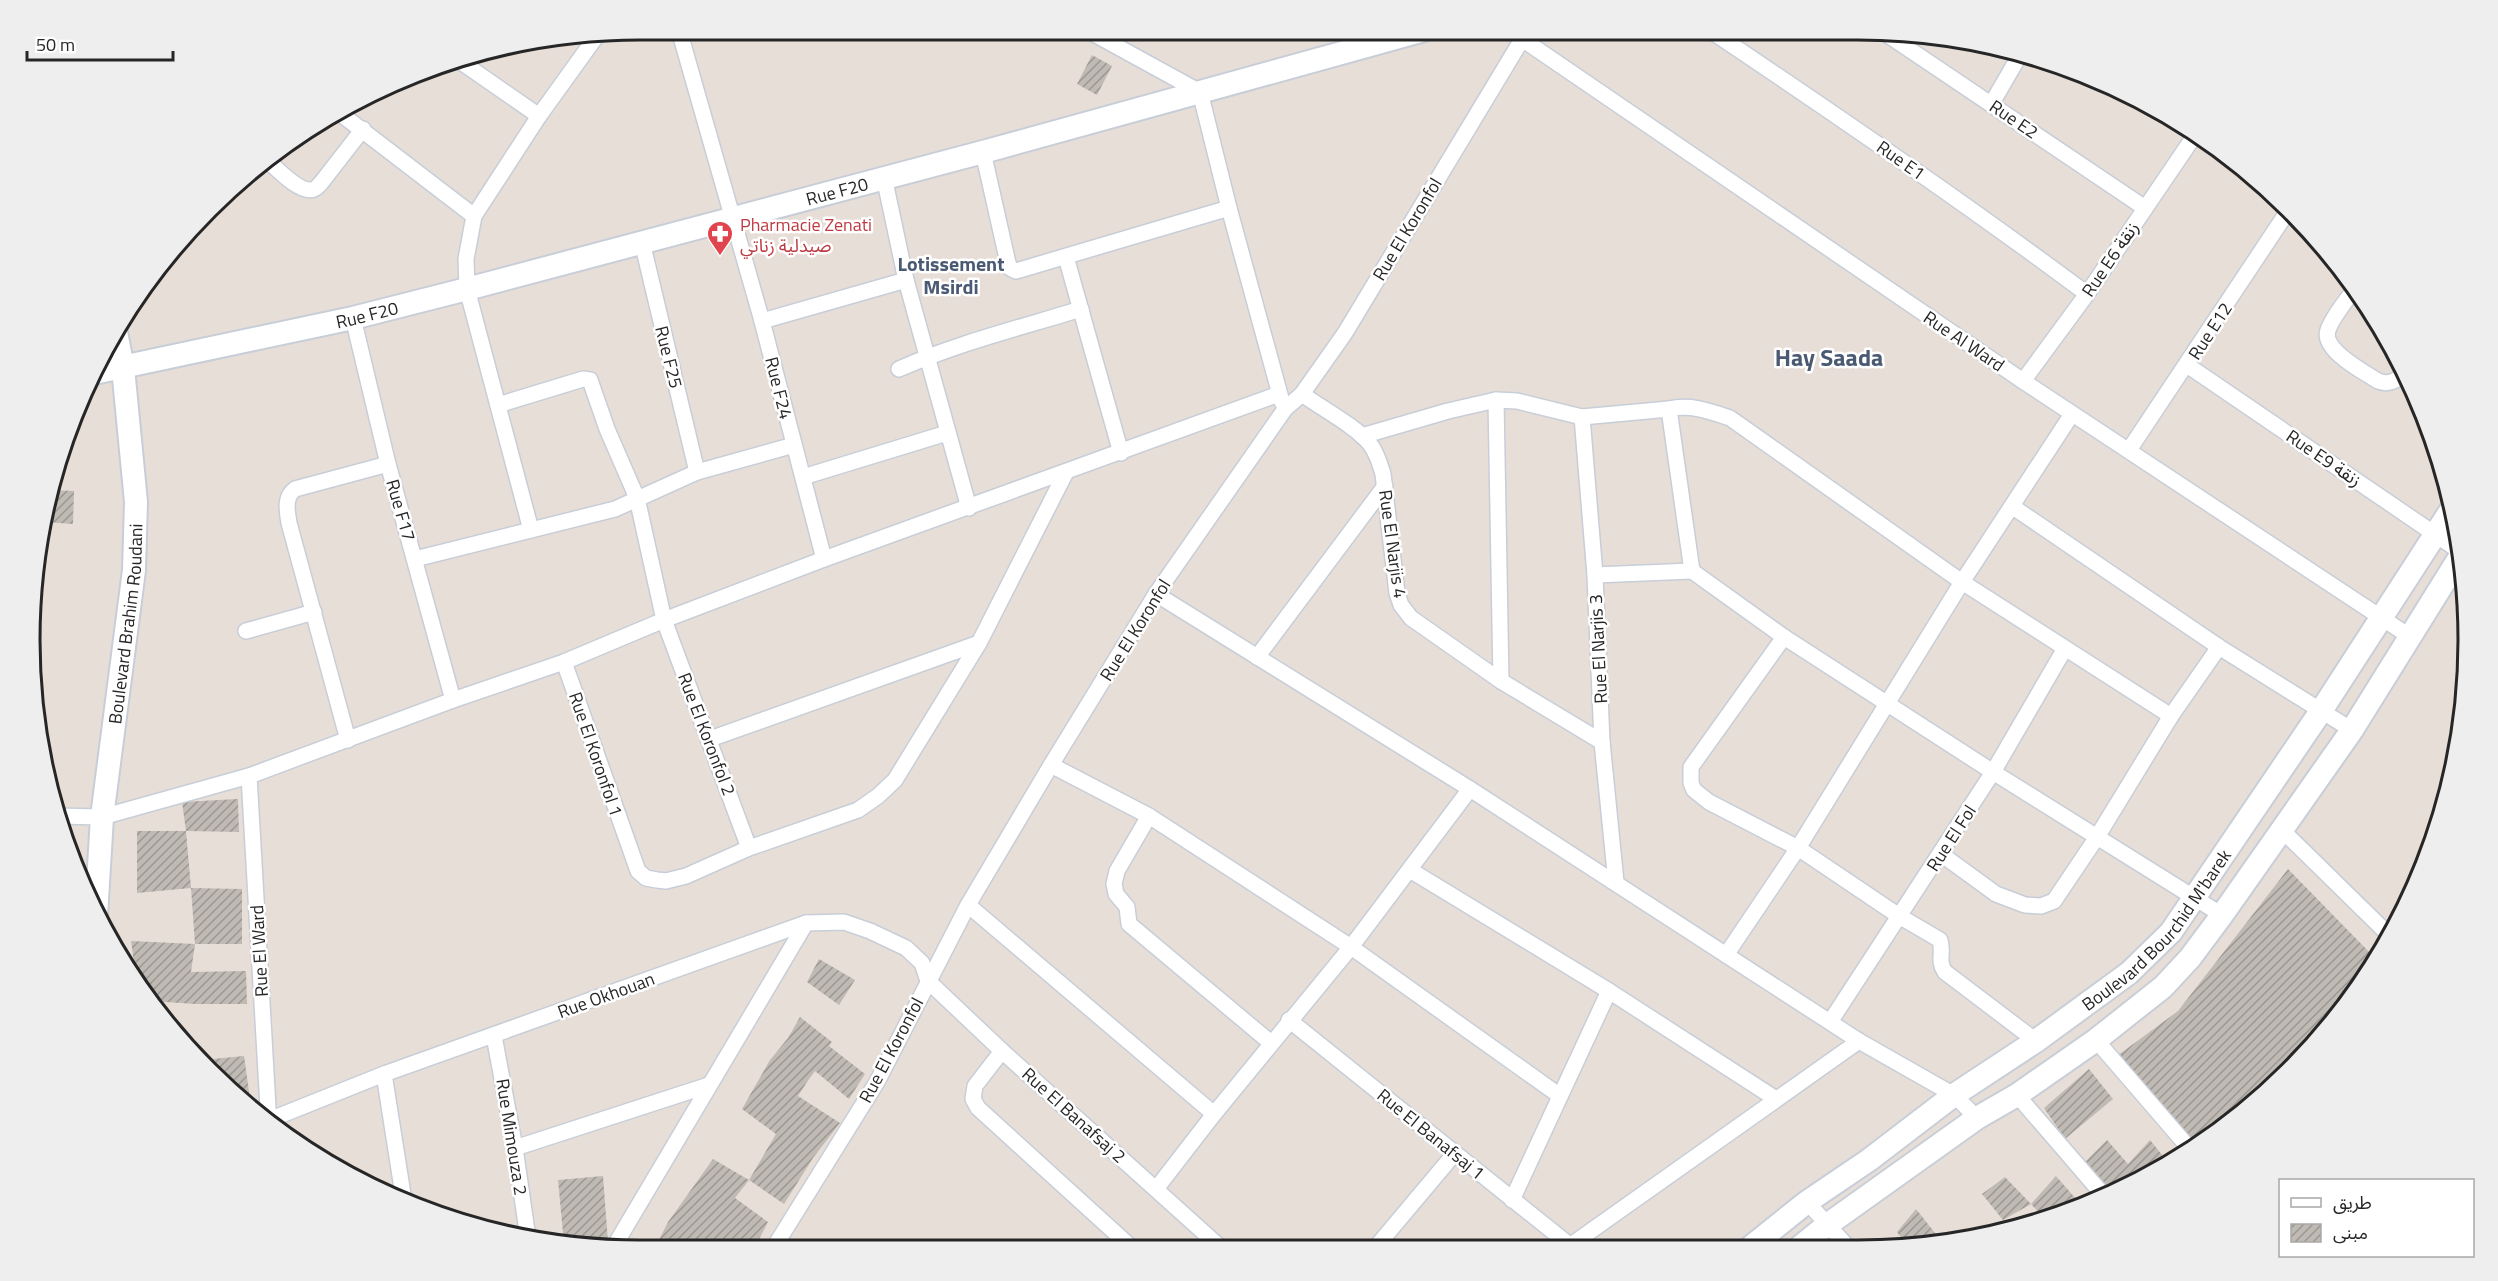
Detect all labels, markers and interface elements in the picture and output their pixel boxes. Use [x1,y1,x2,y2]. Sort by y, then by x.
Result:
scale bar [27,24,172,62]
text: 50 m [36,31,75,58]
street label: Rue E2 [1984,93,2044,145]
street label: Rue E1 [1871,134,1931,186]
street label: Rue F20 [803,170,871,212]
street label: Rue El Koronfol [1366,172,1448,286]
place label: Pharmacie Zenati صيدلية زناتي [740,211,872,259]
street label: Rue E6 زنقة [2075,216,2145,302]
pharmacy icon: Pharmacie Zenati صيدلية زناتي [705,219,735,257]
district label: Lotissement Msirdi [898,248,1004,302]
street label: Rue F20 [333,294,401,335]
street label: Rue E12 [2181,297,2239,365]
street label: Rue Al Ward [1918,304,2010,378]
street label: Rue F25 [648,323,690,391]
district label: Hay Saada [1775,339,1883,375]
street label: Rue F24 [758,354,800,422]
street label: Rue E9 زنقة [2281,423,2367,493]
street label: Rue F17 [379,476,423,544]
street label: Rue El Narjis 4 [1372,488,1414,600]
street label: Boulevard Brahim Roudani [101,523,149,725]
street label: Rue El Koronfol [1093,574,1177,686]
street label: Rue El Narjis 3 [1582,594,1614,704]
street label: Rue El Koronfol 2 [671,669,743,799]
street label: Rue El Koronfol 1 [562,688,630,820]
street label: Rue El Fol [1919,799,1983,877]
street label: Boulevard Bourchid M'barek [2076,843,2237,1017]
street label: Rue El Ward [243,904,275,998]
street label: Rue Okhouan [554,965,658,1025]
street label: Rue El Koronfol [852,993,930,1107]
street label: Rue El Banafsaj 2 [1016,1061,1132,1169]
street label: Rue Mimouza 2 [489,1077,535,1197]
street label: Rue El Banafsaj 1 [1371,1082,1491,1186]
legend [2279,1179,2474,1257]
text: طريق [2333,1189,2372,1216]
text: مبنى [2333,1219,2368,1246]

